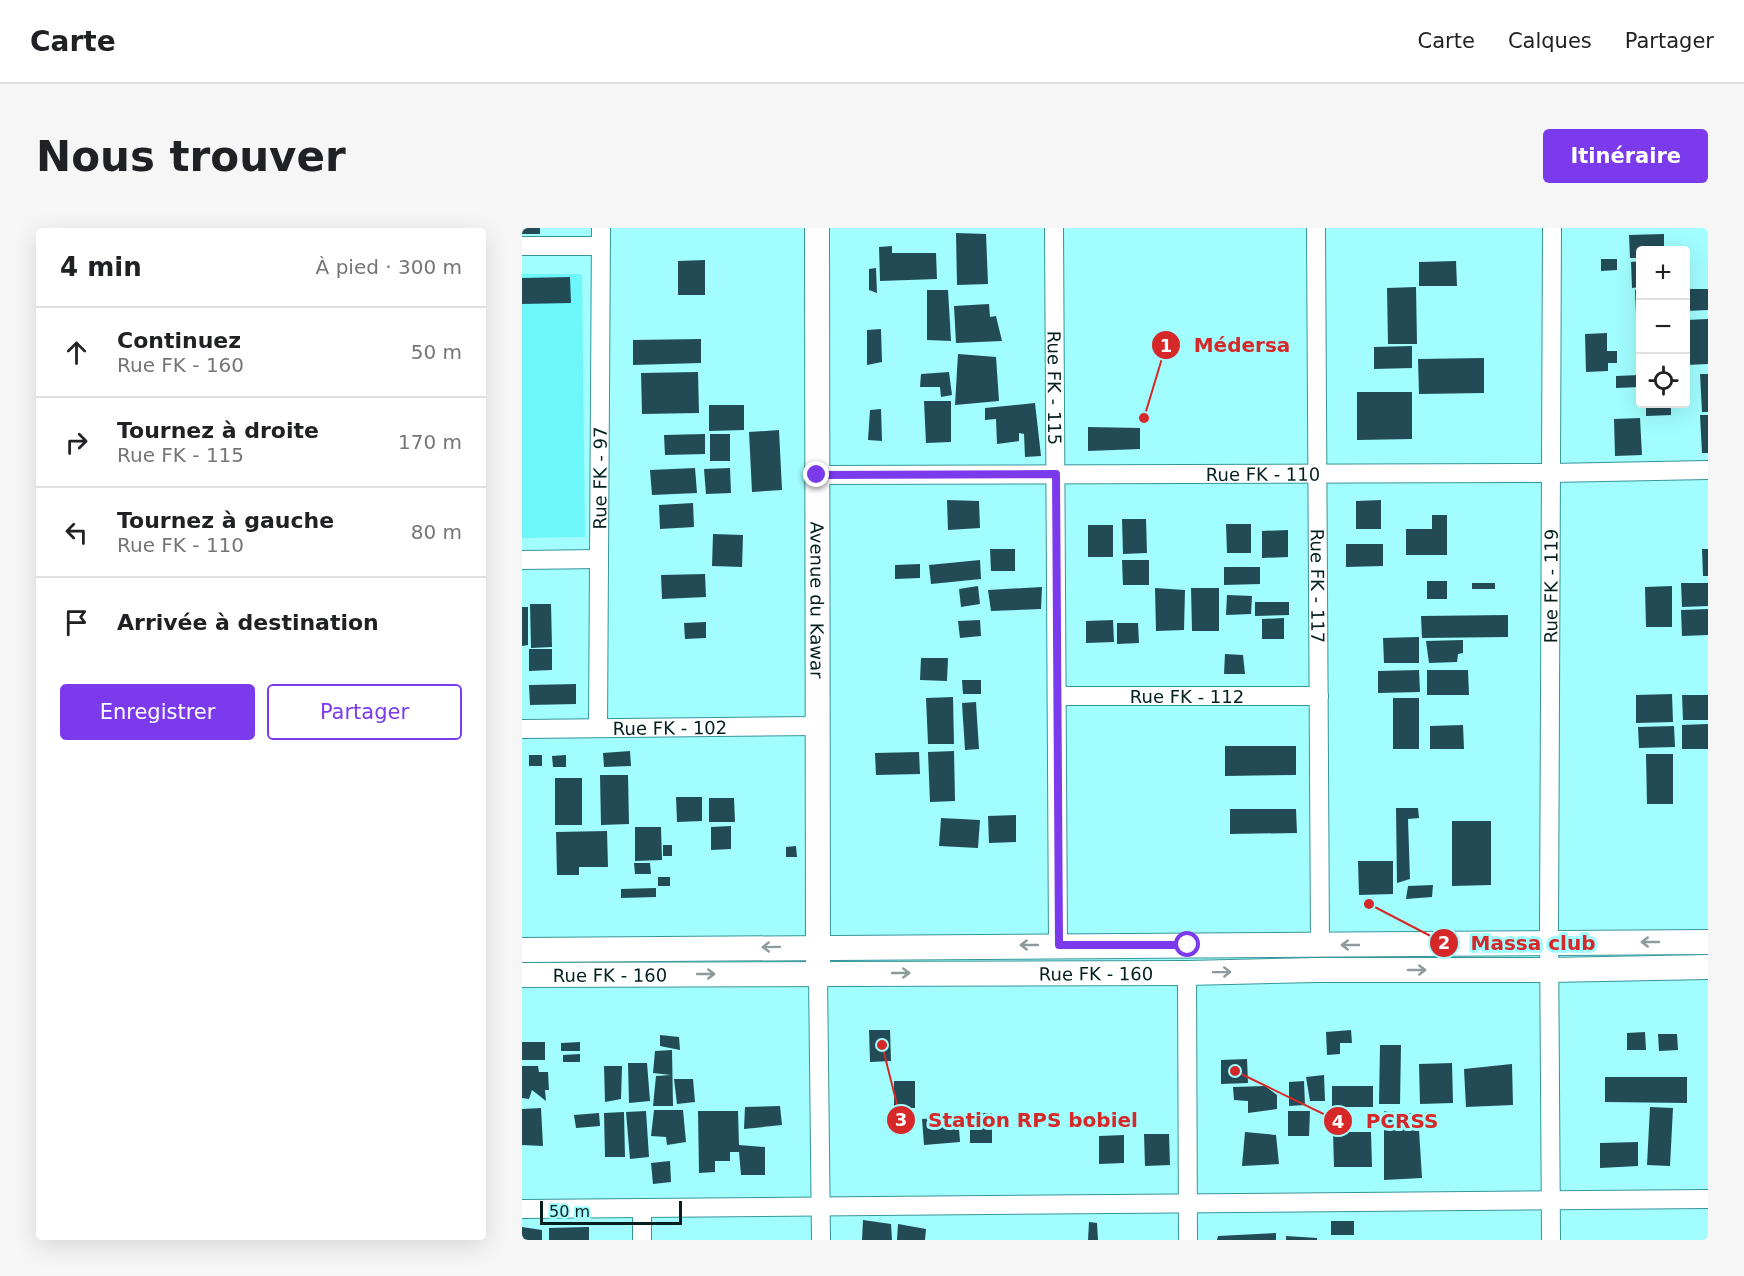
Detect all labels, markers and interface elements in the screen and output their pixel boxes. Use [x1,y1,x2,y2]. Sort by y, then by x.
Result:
text: Carte [30,25,116,58]
text: Carte [1418,29,1475,53]
text: Calques [1508,29,1592,53]
text: Partager [1625,29,1714,53]
button: Itinéraire [1543,129,1708,183]
text: Nous trouver [36,132,346,181]
map controls [1636,246,1690,408]
button: + [1636,246,1690,300]
text: 4 min [60,252,142,282]
text: À pied · 300 m [316,255,462,279]
button: − [1636,300,1690,354]
callout: Médersa [1151,326,1302,364]
text: Continuez [117,328,241,353]
street label: Rue FK - 115 [1044,331,1066,445]
text: Médersa [1194,333,1290,357]
text: 1 [1160,335,1172,356]
icon: ahead [60,336,93,369]
text: 50 m [411,340,462,364]
text: Rue FK - 160 [117,353,244,377]
button: locate [1636,354,1690,408]
text: Tournez à droite [117,418,319,443]
icon: right [60,426,93,459]
street label: Rue FK - 97 [589,426,610,530]
text: 170 m [398,430,462,454]
text: Rue FK - 115 [117,443,244,467]
route end [803,461,829,487]
street label: Rue FK - 110 [1206,463,1320,484]
text: Tournez à gauche [117,508,334,533]
icon: left [60,516,93,549]
text: 80 m [411,520,462,544]
street label: Avenue du Kawar [807,522,828,679]
street label: Rue FK - 117 [1307,529,1329,643]
street label: Rue FK - 119 [1540,529,1561,643]
text: Rue FK - 110 [117,533,244,557]
icon: arrive [60,606,93,639]
text: Arrivée à destination [117,610,379,635]
button: Enregistrer [60,684,255,740]
button: Partager [267,684,462,740]
street label: Rue FK - 112 [1130,686,1244,707]
street label: Rue FK - 102 [613,716,727,739]
callout: Massa club [1429,924,1608,962]
route start [1174,931,1200,957]
text: Massa club [1471,931,1595,955]
text: 2 [1438,932,1450,953]
one-way arrow [1640,936,1660,948]
one-way arrow [1340,939,1360,951]
one-way arrow [1019,940,1039,951]
one-way arrow [761,941,781,953]
street label: Rue FK - 160 [1039,963,1153,984]
street label: Rue FK - 160 [553,964,667,985]
one-way arrow [1407,964,1427,976]
one-way arrow [1212,966,1232,978]
one-way arrow [891,967,911,979]
one-way arrow [696,968,716,980]
callout: Station RPS bobiel [886,1101,1150,1139]
callout: PCRSS [1323,1102,1450,1140]
text: Station RPS bobiel [928,1108,1138,1132]
text: 3 [895,1109,907,1130]
text: PCRSS [1366,1109,1438,1133]
text: 4 [1332,1111,1344,1132]
scale bar [540,1198,682,1226]
text: 50 m [549,1202,590,1221]

